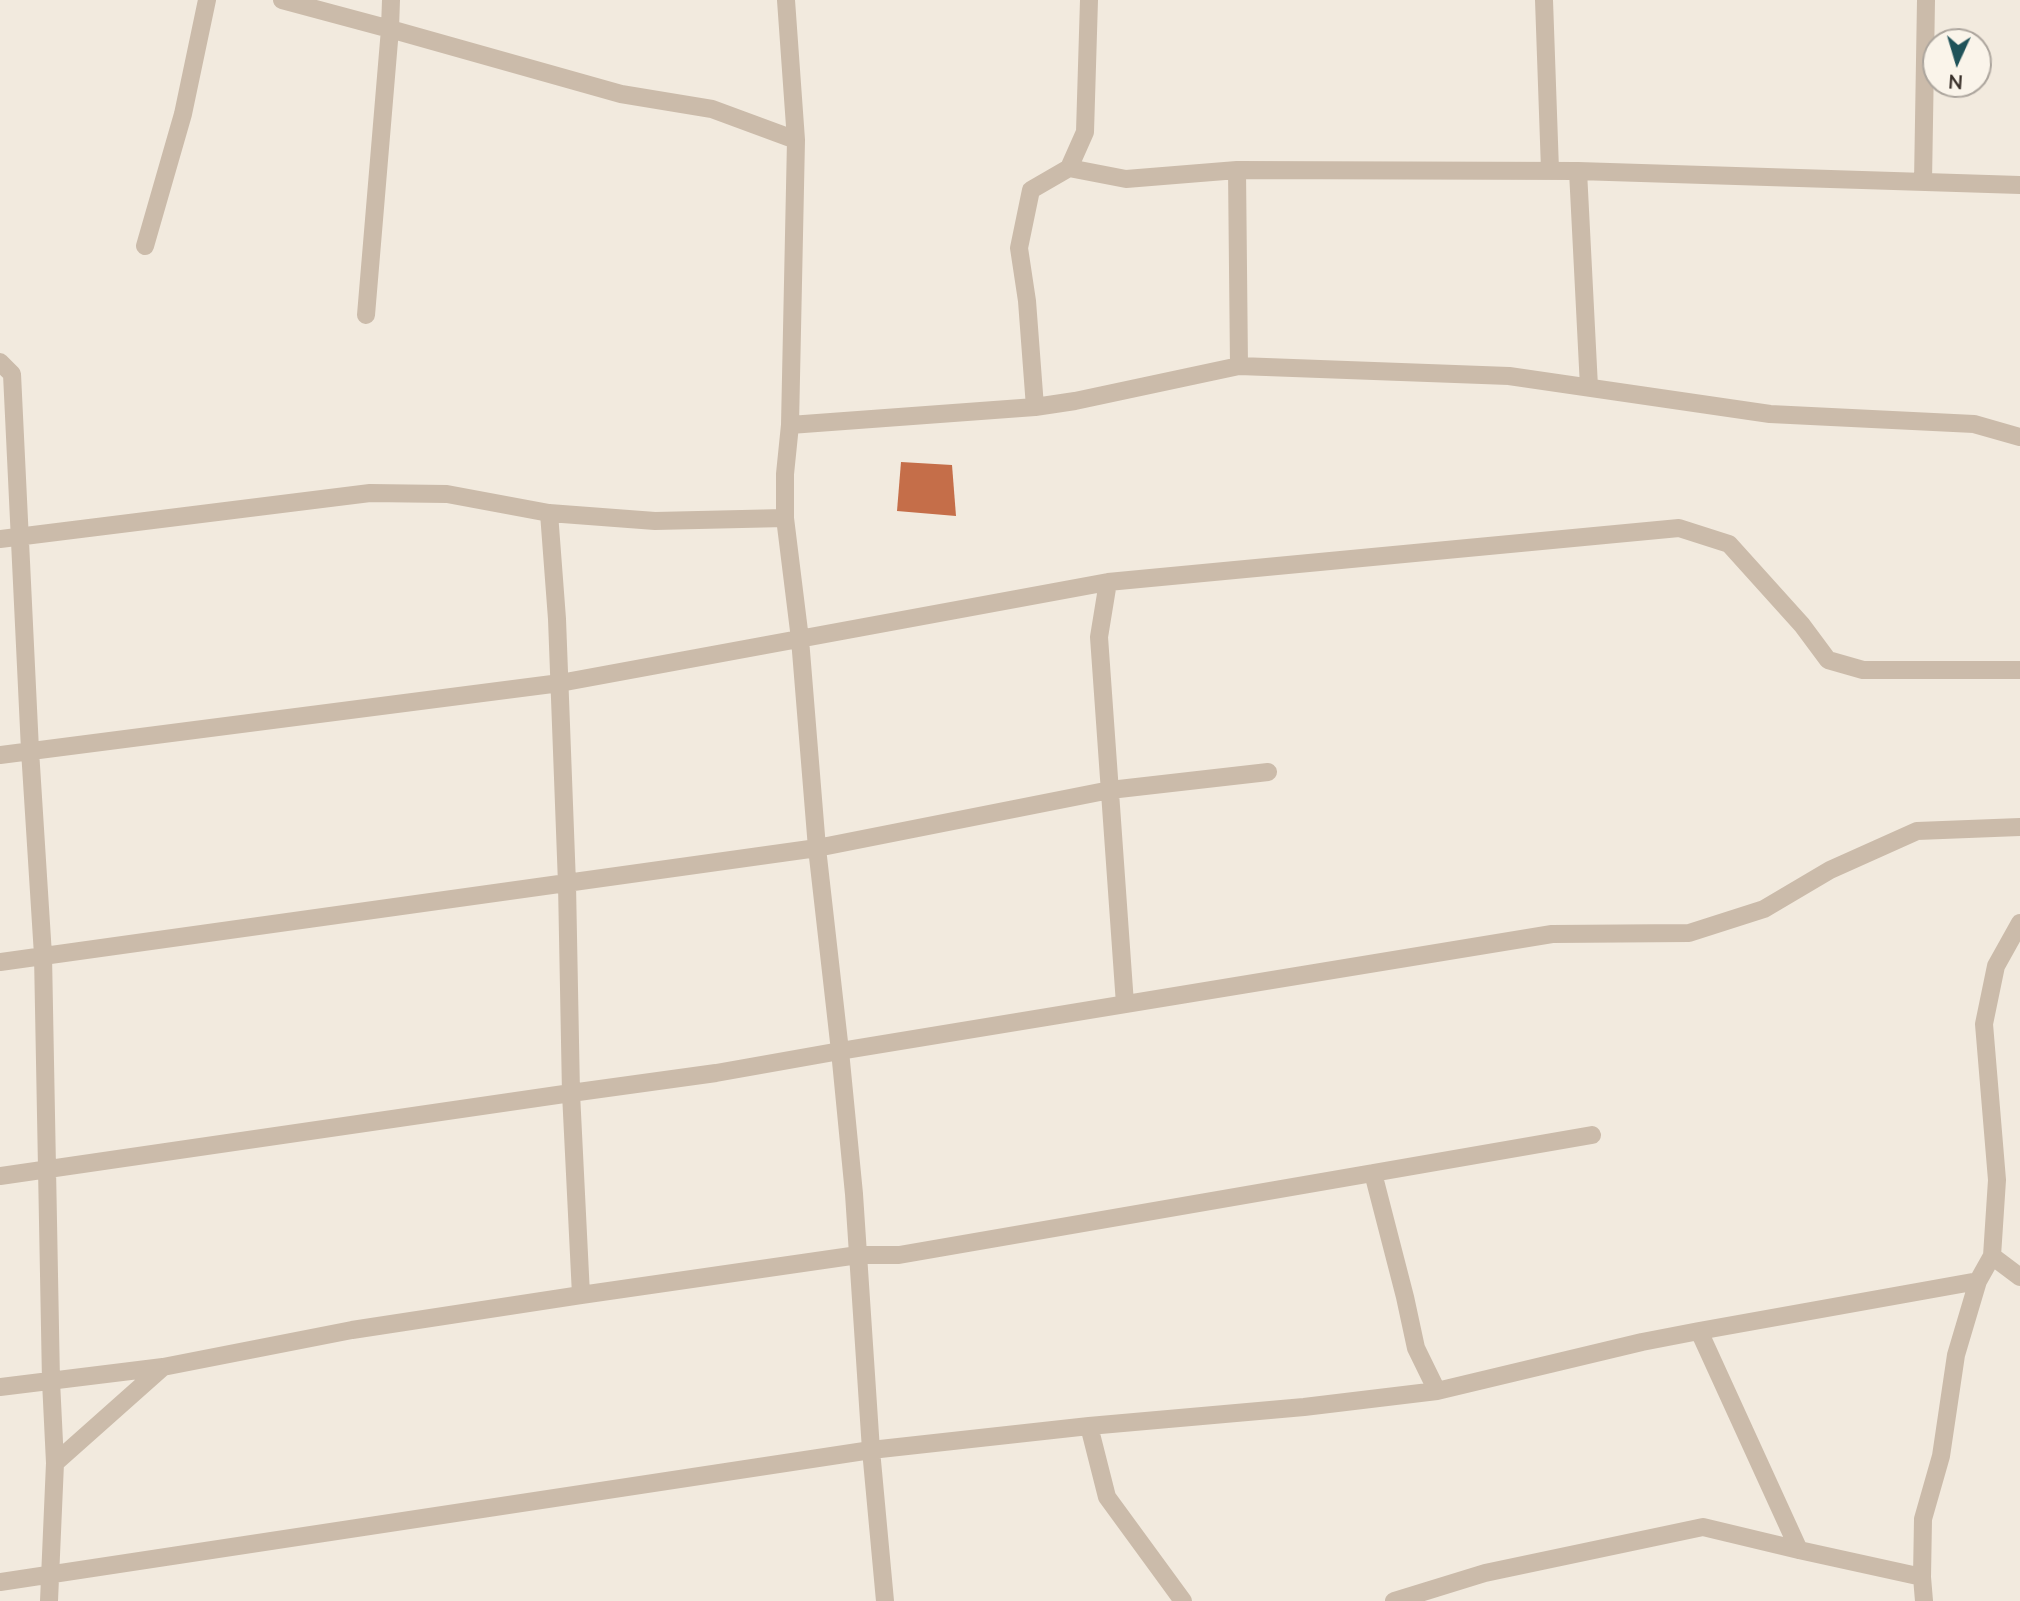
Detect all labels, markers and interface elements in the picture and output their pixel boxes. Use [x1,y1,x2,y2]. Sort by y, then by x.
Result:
north arrow [1922,28,1992,98]
text: N [1948,70,1964,94]

